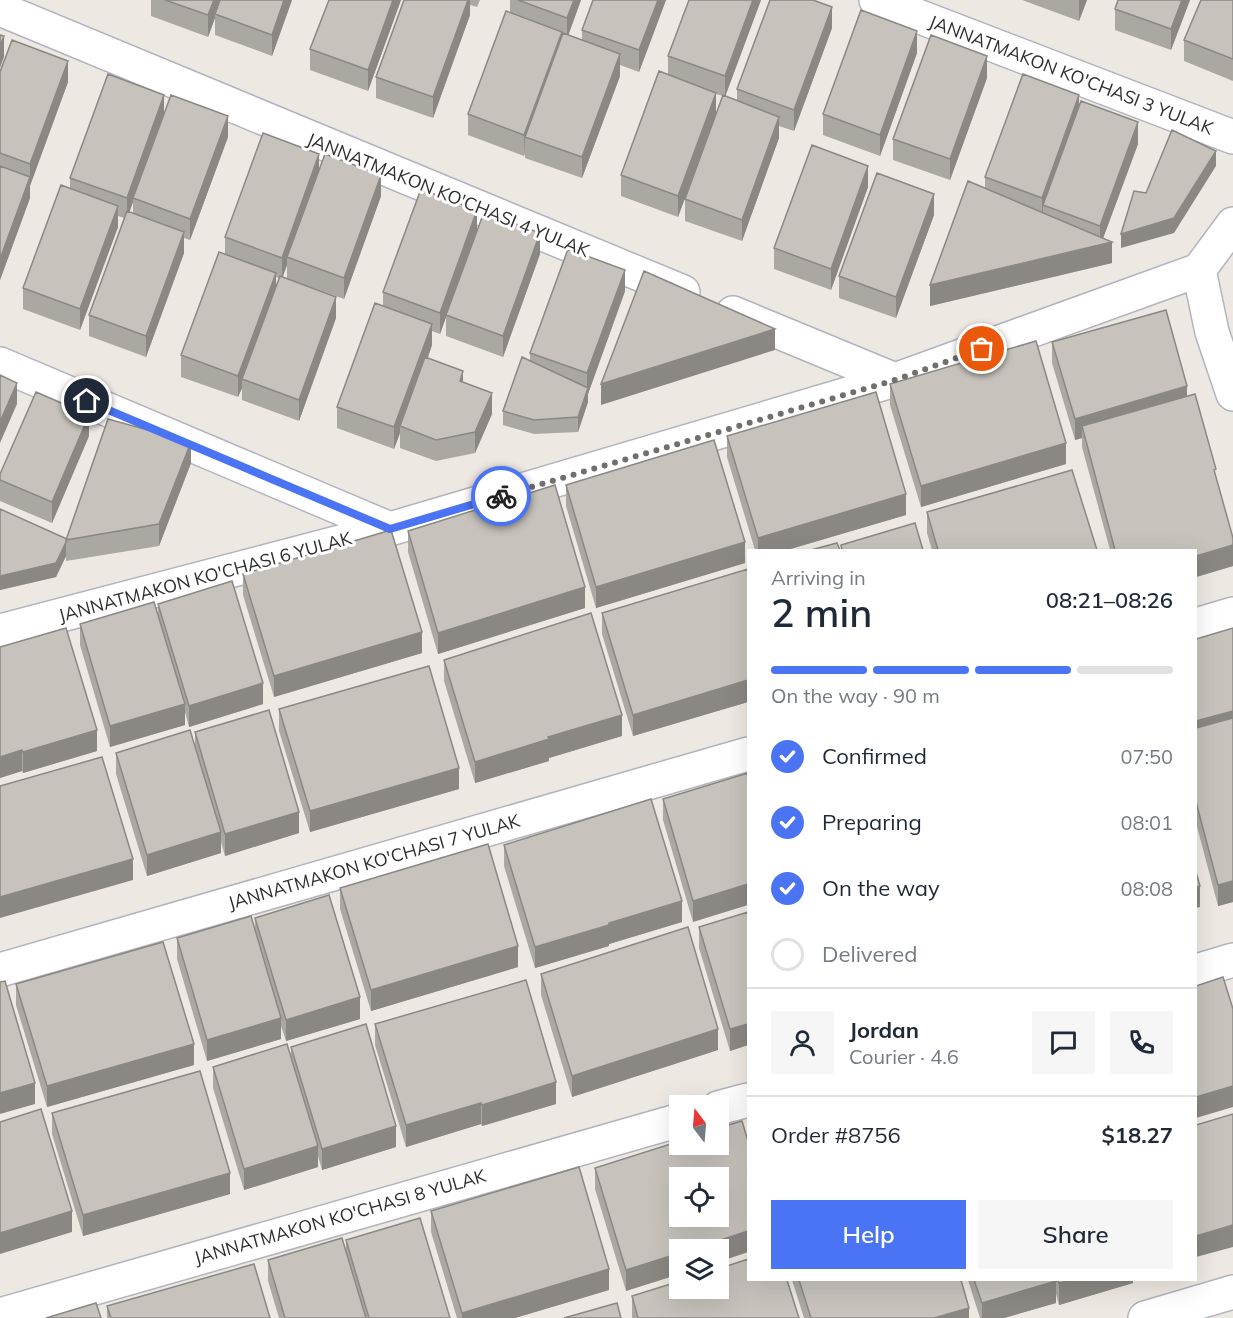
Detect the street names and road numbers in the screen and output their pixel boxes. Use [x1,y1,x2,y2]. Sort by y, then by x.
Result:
street label: JANNATMAKON KO'CHASI 3 YULAK [926,10,1217,140]
street label: JANNATMAKON KO'CHASI 4 YULAK [304,127,593,262]
street label: JANNATMAKON KO'CHASI 6 YULAK [56,526,355,627]
street label: JANNATMAKON KO'CHASI 7 YULAK [225,809,523,914]
street label: JANNATMAKON KO'CHASI 8 YULAK [191,1164,489,1269]

